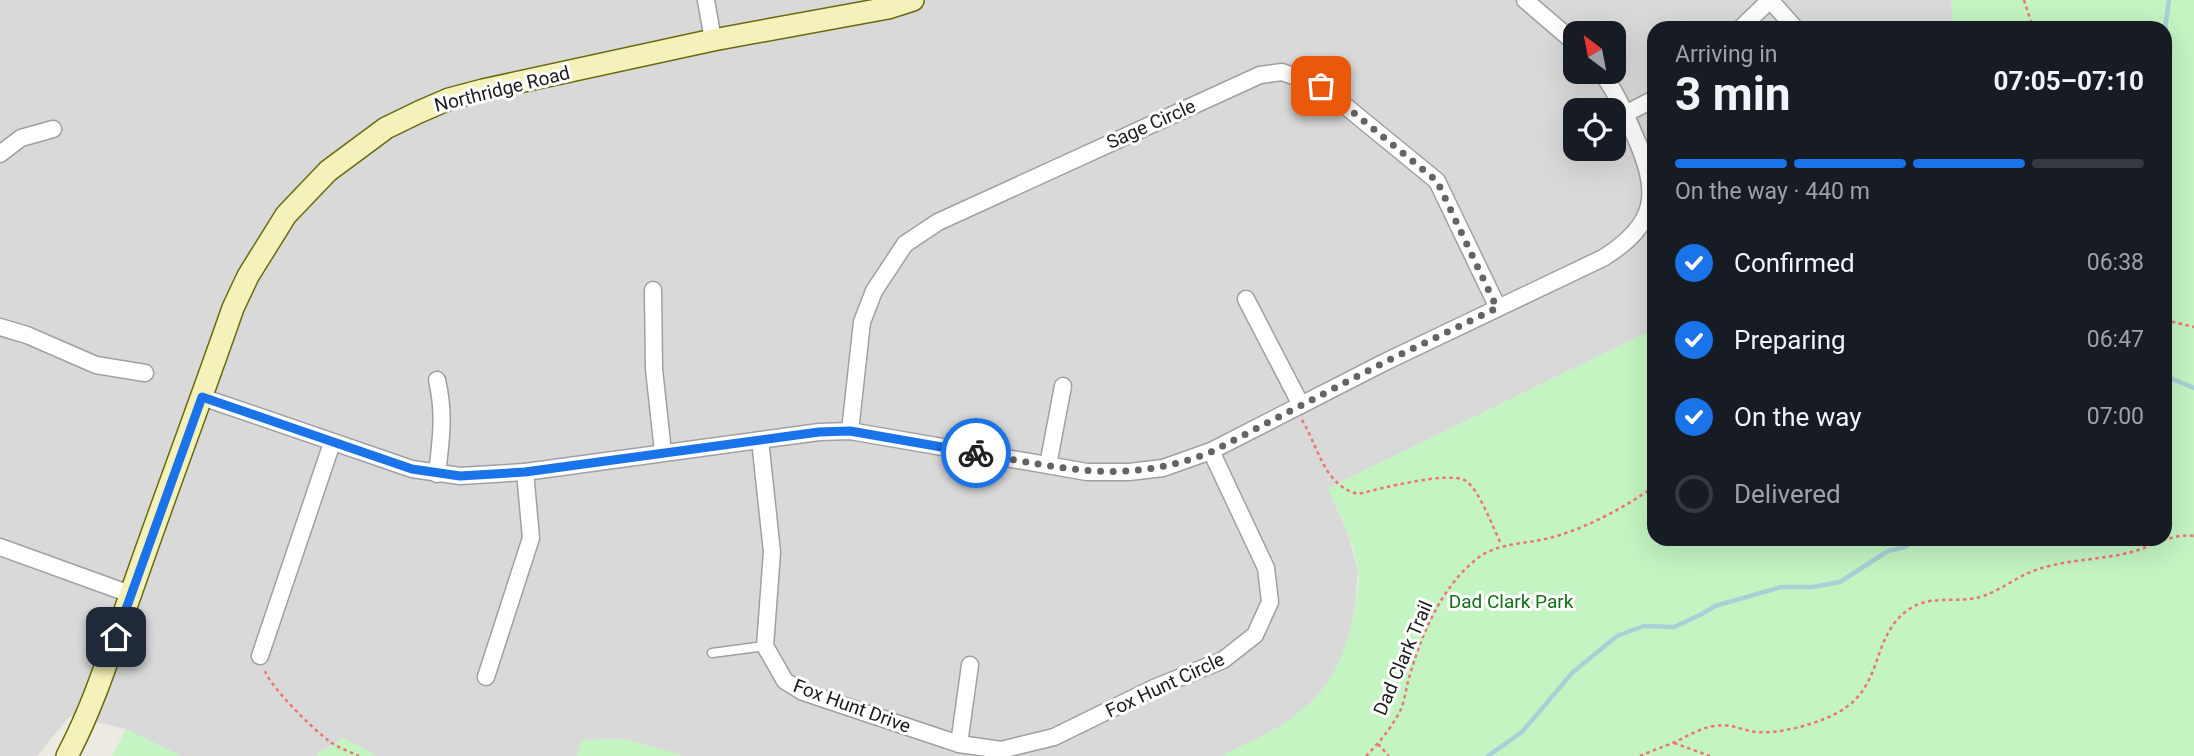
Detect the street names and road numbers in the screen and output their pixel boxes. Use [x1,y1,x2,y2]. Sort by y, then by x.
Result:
street label: Northridge Road [432,61,572,117]
street label: Sage Circle [1103,94,1199,154]
street label: Dad Clark Trail [1369,597,1437,719]
street label: Fox Hunt Circle [1102,647,1228,723]
street label: Fox Hunt Drive [790,674,914,738]

